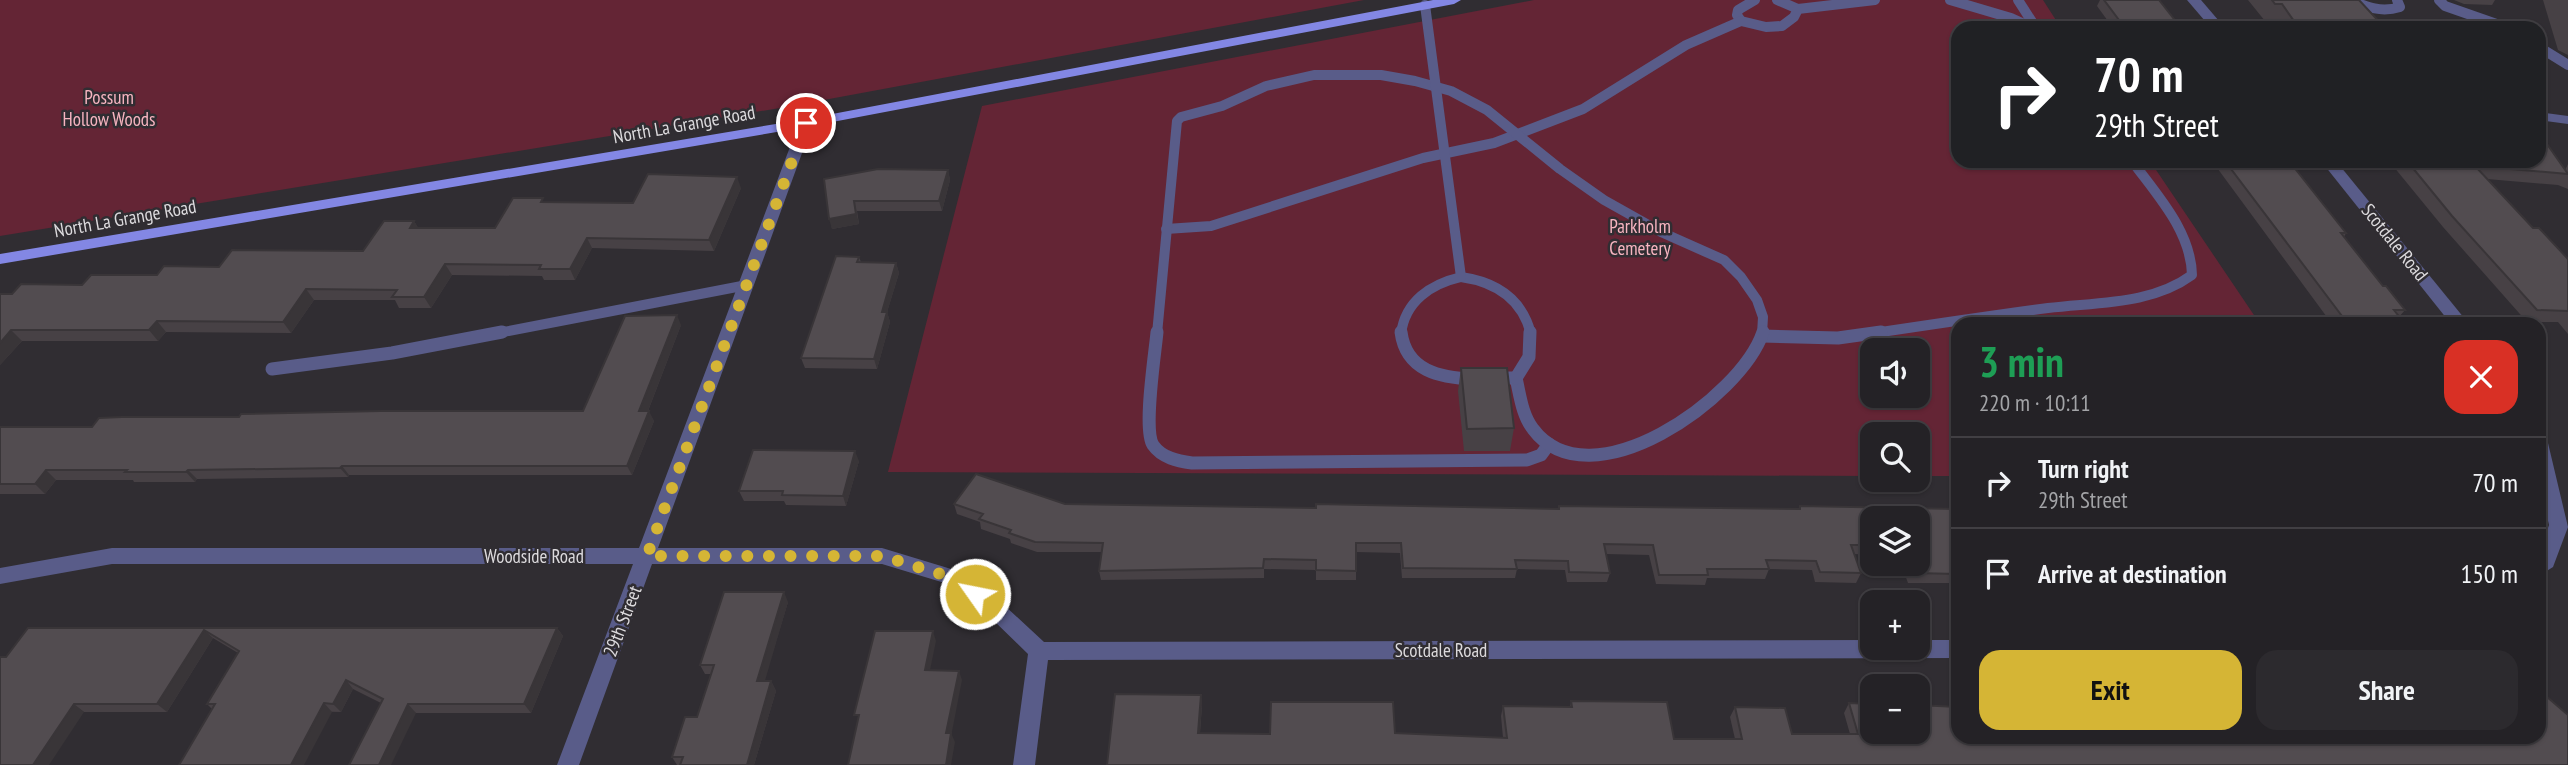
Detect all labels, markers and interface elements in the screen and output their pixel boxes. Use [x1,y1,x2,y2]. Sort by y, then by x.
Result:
text: 70 m [2094,42,2183,106]
icon: right [1979,49,2070,140]
park label: Possum Hollow Woods [62,85,156,131]
pin [776,93,836,153]
street label: North La Grange Road [611,100,757,148]
icon: arrive [787,104,825,142]
text: 29th Street [2094,104,2219,146]
street label: North La Grange Road [52,194,198,242]
street label: Scotdale Road [2357,198,2433,286]
park label: Parkholm Cemetery [1609,214,1672,260]
text: 3 min [1979,334,2064,389]
map controls [1860,338,1930,744]
button: sound [1860,338,1930,408]
button: close [2444,340,2518,414]
text: 220 m · 10:11 [1979,388,2091,417]
button: search [1860,422,1930,492]
text: Turn right [2038,452,2129,485]
icon: right [1979,464,2017,502]
text: 70 m [2472,466,2518,499]
text: 29th Street [2038,485,2128,514]
button: layers [1860,506,1930,576]
street label: Woodside Road [484,544,584,568]
icon: arrive [1979,555,2017,593]
position arrow [938,557,1012,631]
text: Arrive at destination [2038,557,2227,590]
text: 150 m [2460,557,2518,590]
street label: 29th Street [598,581,647,660]
button: + [1860,590,1930,660]
street label: Scotdale Road [1395,638,1487,662]
button: Exit [1979,650,2242,730]
button: Share [2256,650,2518,730]
button: − [1860,674,1930,744]

